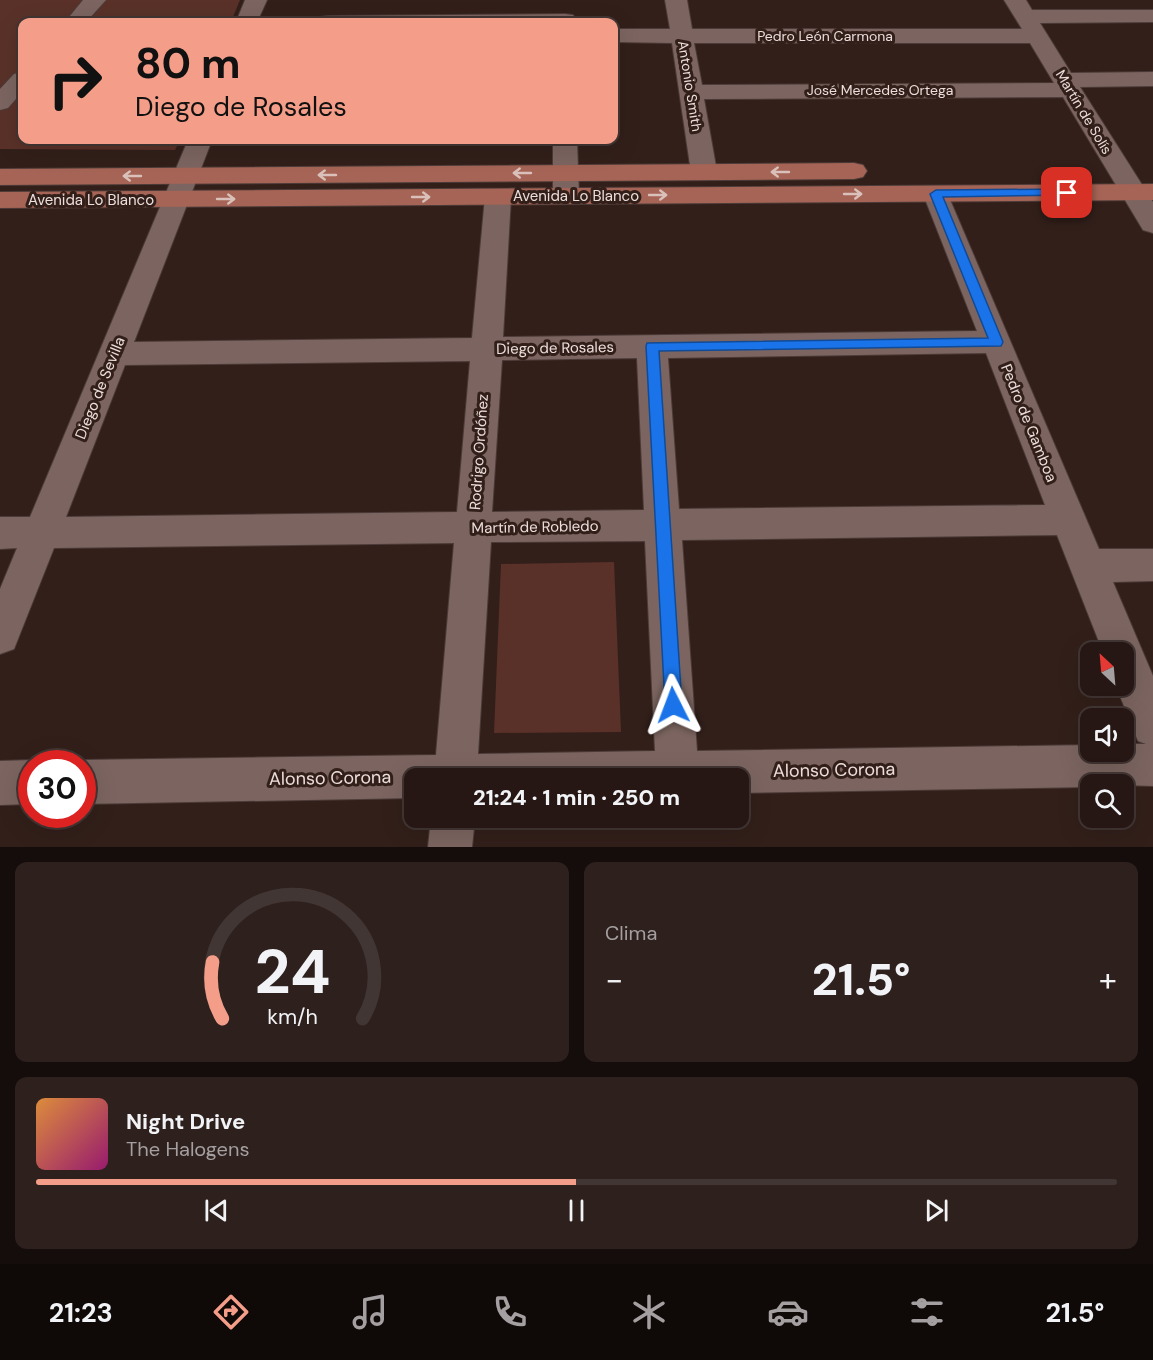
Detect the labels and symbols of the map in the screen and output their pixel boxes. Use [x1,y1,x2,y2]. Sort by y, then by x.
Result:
street label: Pedro León Carmona [757,27,893,45]
street label: Antonio Smith [674,39,706,133]
street label: Martín de Solís [1052,67,1116,157]
street label: José Mercedes Ortega [807,81,953,99]
one-way arrow [770,166,790,177]
one-way arrow [512,167,532,179]
pin [1041,167,1092,218]
one-way arrow [317,169,337,181]
one-way arrow [122,170,142,182]
street label: Avenida Lo Blanco [513,186,639,206]
one-way arrow [843,188,863,200]
street label: Avenida Lo Blanco [28,190,154,210]
one-way arrow [648,190,668,201]
one-way arrow [411,191,431,203]
one-way arrow [216,193,236,205]
street label: Diego de Sevilla [70,334,130,442]
street label: Diego de Rosales [496,337,614,359]
street label: Pedro de Gamboa [996,361,1062,485]
street label: Rodrigo Ordóñez [465,393,493,511]
street label: Martín de Robledo [471,516,599,538]
north arrow [1080,642,1134,696]
position arrow [641,673,705,737]
speed limit sign: 30 [18,750,96,828]
street label: Alonso Corona [773,757,895,783]
street label: Alonso Corona [269,765,391,791]

